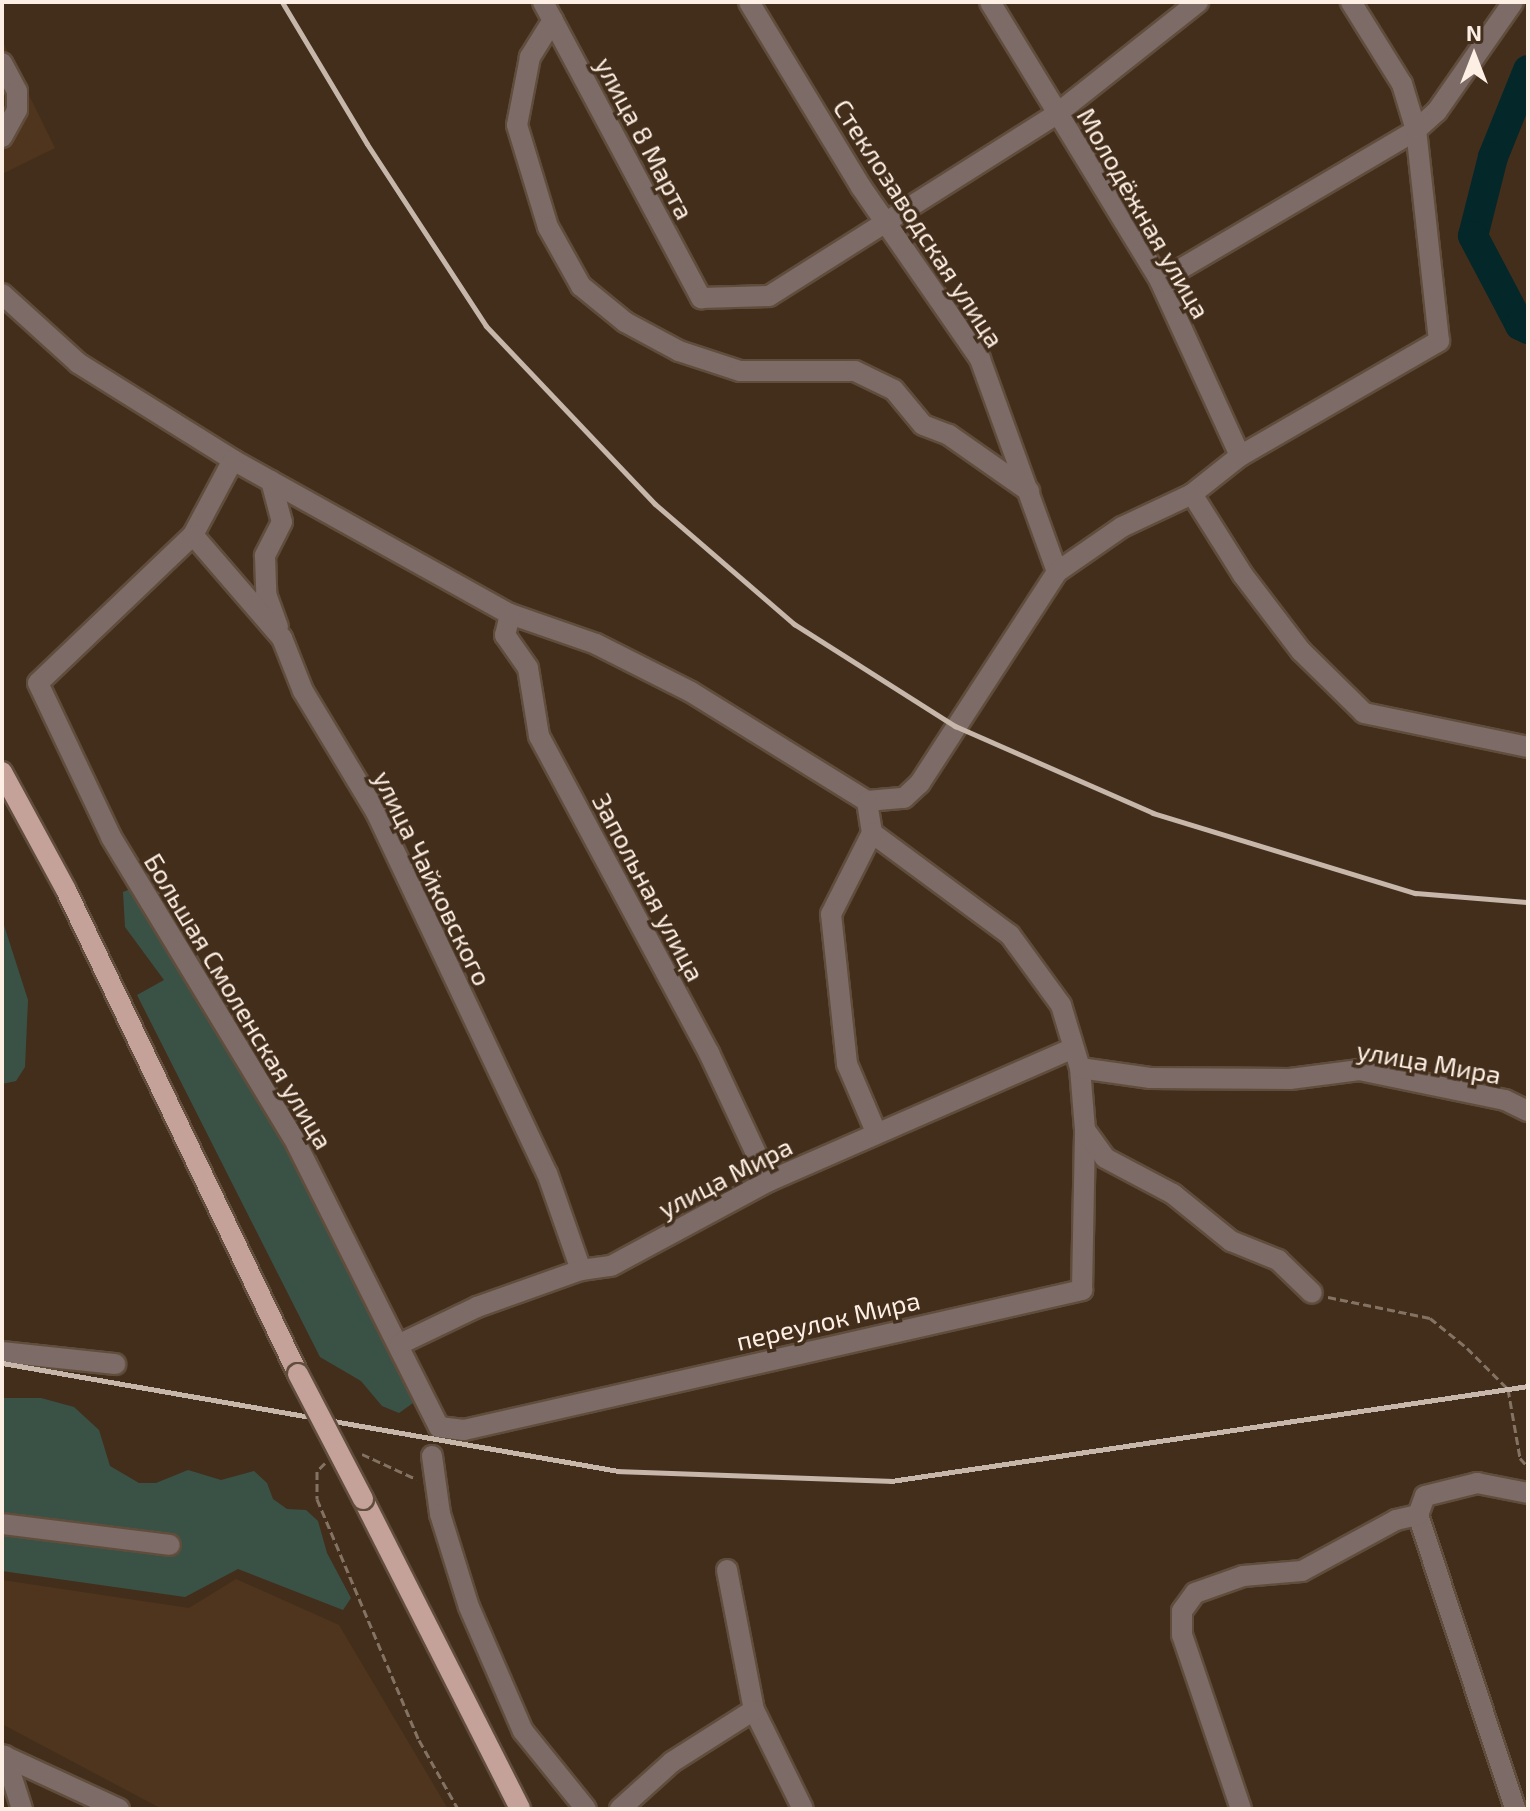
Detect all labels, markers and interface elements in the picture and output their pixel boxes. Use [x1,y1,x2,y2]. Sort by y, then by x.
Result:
north arrow [1434,16,1514,96]
text: N [1466,19,1482,45]
street label: улица 8 Марта [589,51,701,225]
street label: Стеклозаводская улица [827,93,1011,353]
street label: Молодёжная улица [1071,102,1217,324]
street label: улица Чайковского [367,765,499,991]
street label: Запольная улица [586,788,712,986]
street label: Большая Смоленская улица [138,847,340,1155]
street label: улица Мира [1354,1034,1504,1090]
street label: улица Мира [653,1130,797,1224]
street label: переулок Мира [733,1284,923,1356]

